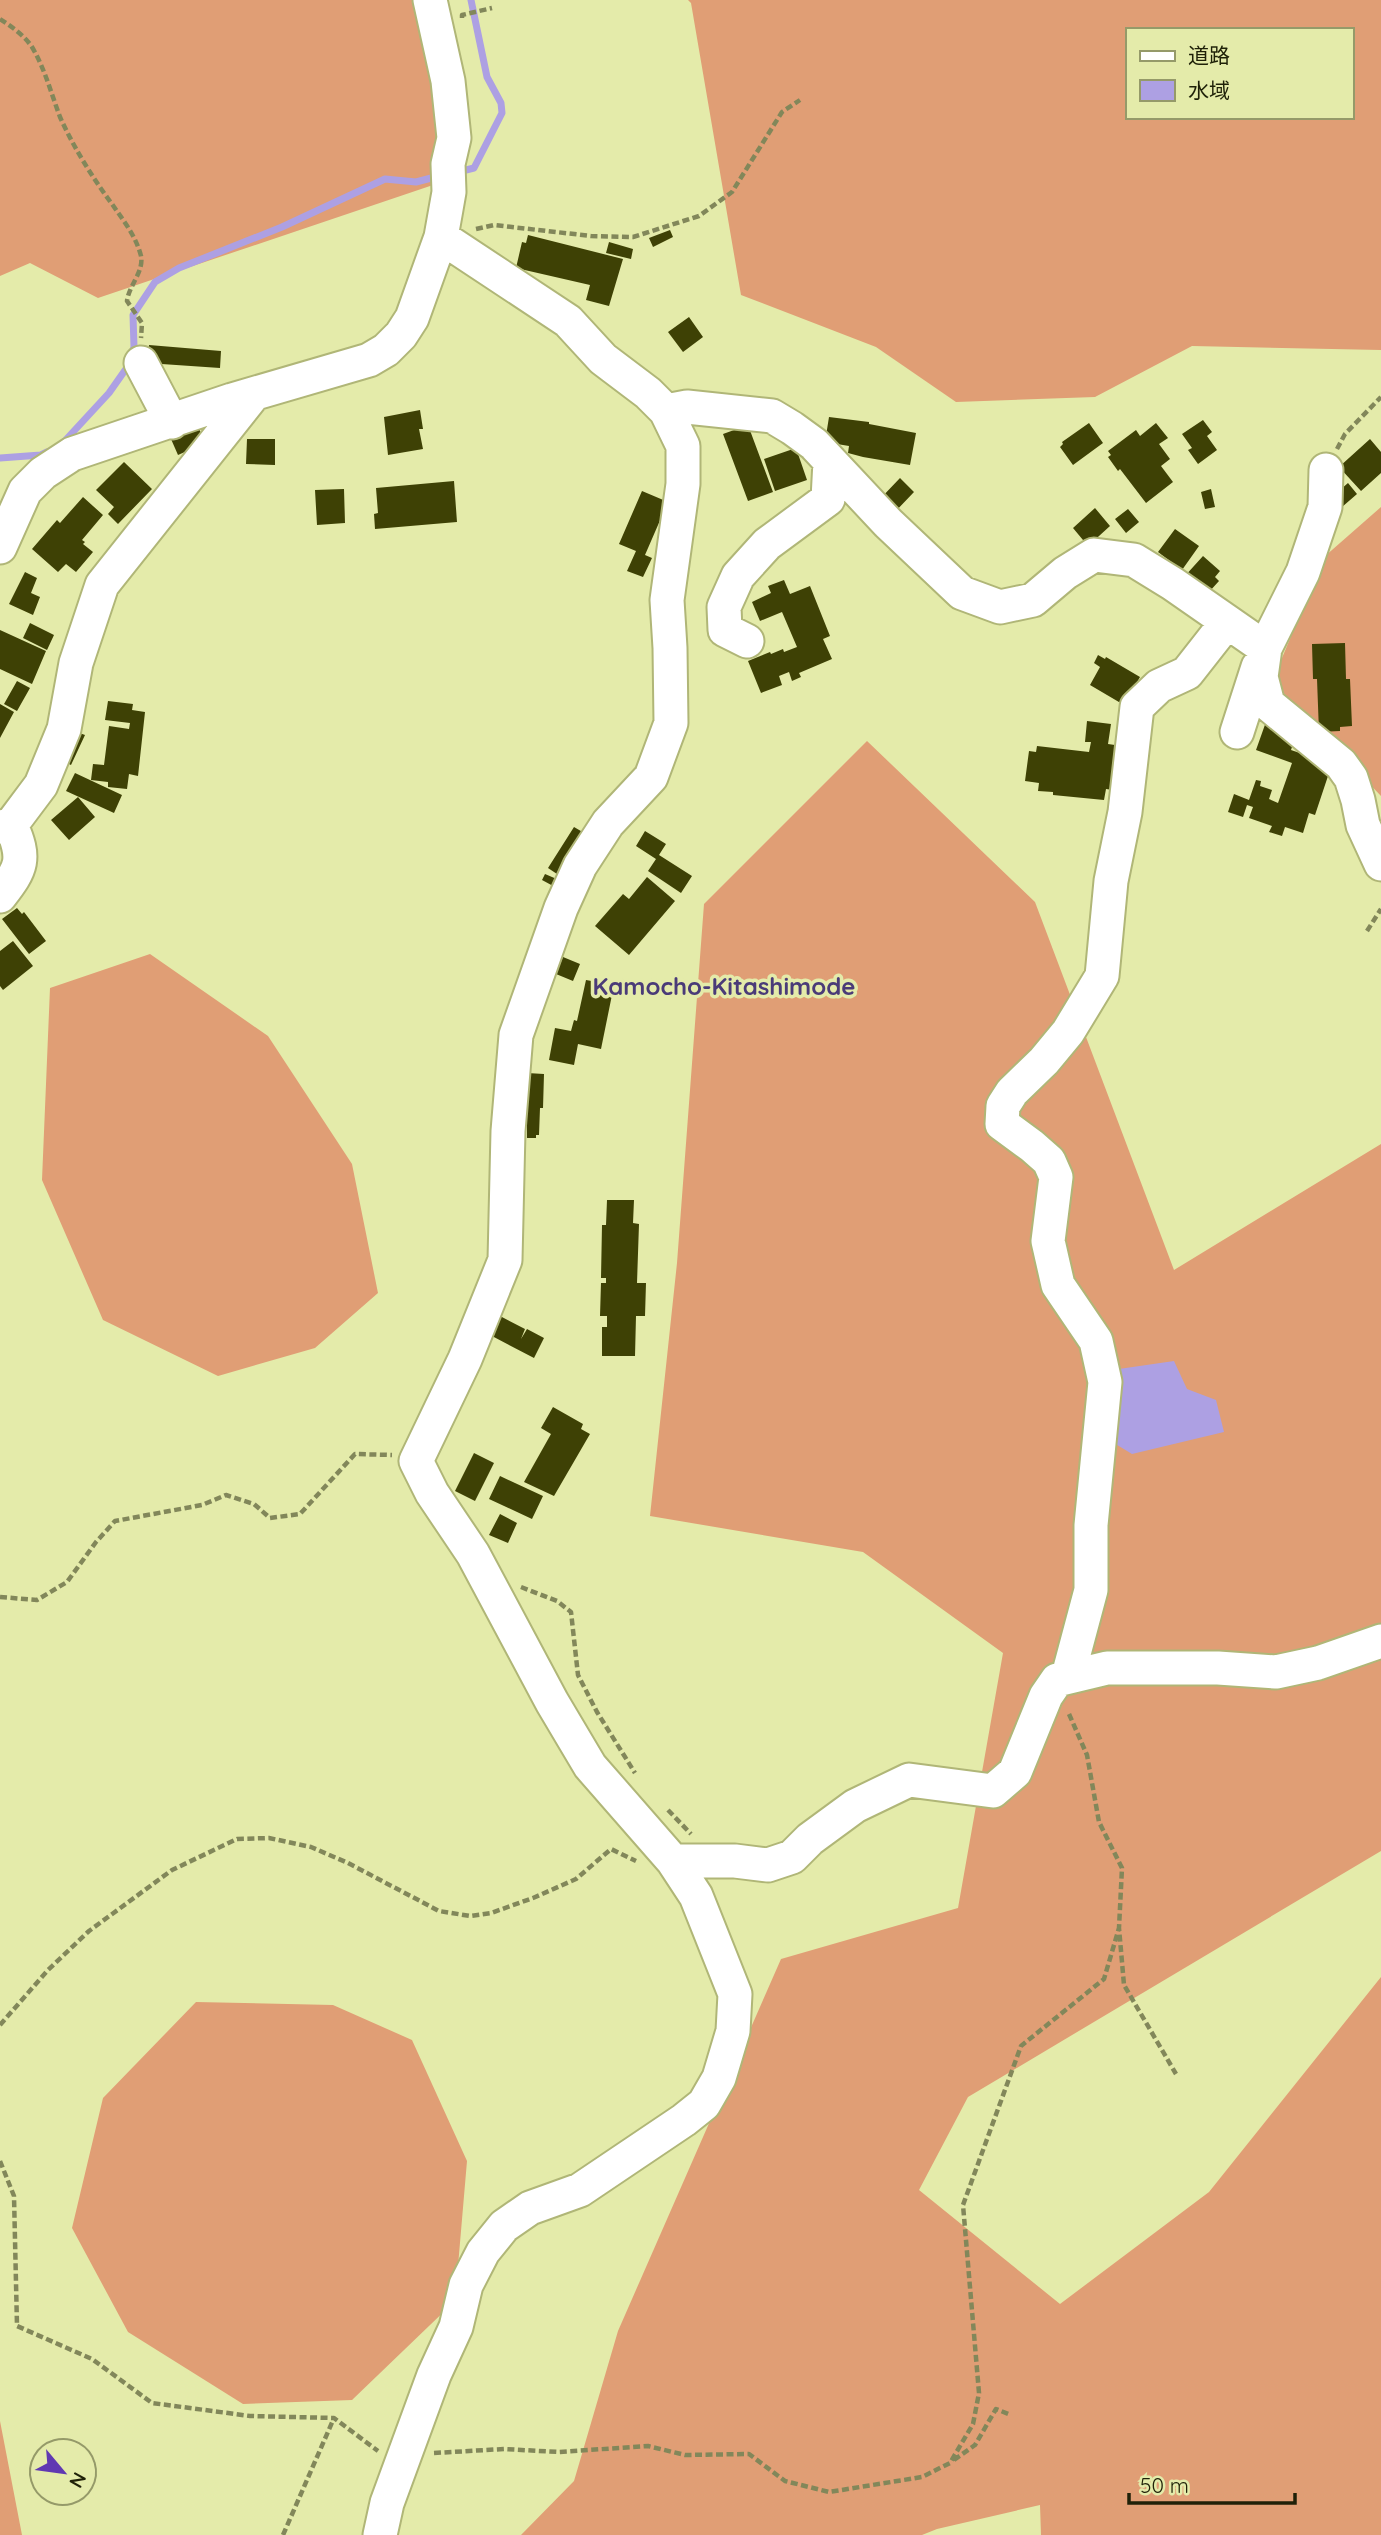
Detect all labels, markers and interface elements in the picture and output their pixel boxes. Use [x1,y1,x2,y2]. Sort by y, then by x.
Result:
legend [1126,28,1353,119]
text: 道路 [1188,42,1230,68]
text: 水域 [1188,77,1230,103]
district label: Kamocho-Kitashimode [593,971,855,1001]
north arrow [28,2437,98,2507]
scale bar [1129,2462,1295,2506]
text: N [64,2468,92,2492]
text: 50 m [1140,2472,1189,2498]

